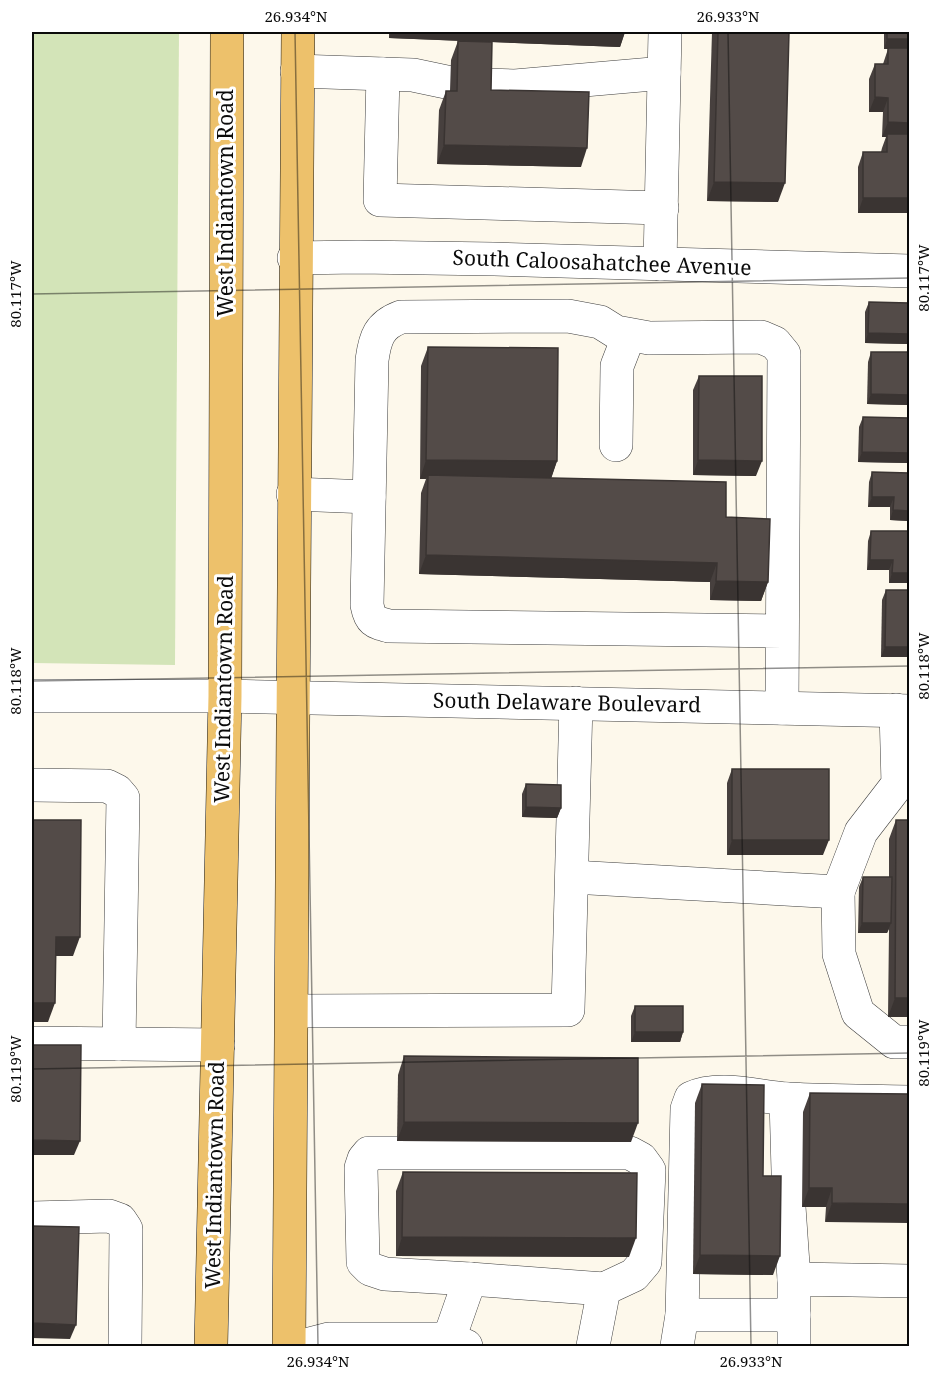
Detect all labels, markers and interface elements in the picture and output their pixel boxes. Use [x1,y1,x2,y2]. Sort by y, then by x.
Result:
text: 26.934°N [264,6,328,26]
text: 26.933°N [696,6,760,26]
street label: West Indiantown Road [211,89,239,317]
street label: South Caloosahatchee Avenue [452,243,752,281]
text: 80.117°W [913,244,933,312]
text: 80.117°W [5,260,25,328]
street label: West Indiantown Road [207,575,239,803]
text: 80.118°W [913,632,933,700]
text: 80.118°W [5,647,25,715]
street label: South Delaware Boulevard [433,686,701,718]
text: 80.119°W [913,1019,933,1087]
text: 80.119°W [5,1035,25,1103]
street label: West Indiantown Road [198,1061,230,1289]
text: 26.934°N [286,1351,350,1371]
text: 26.933°N [719,1351,783,1371]

